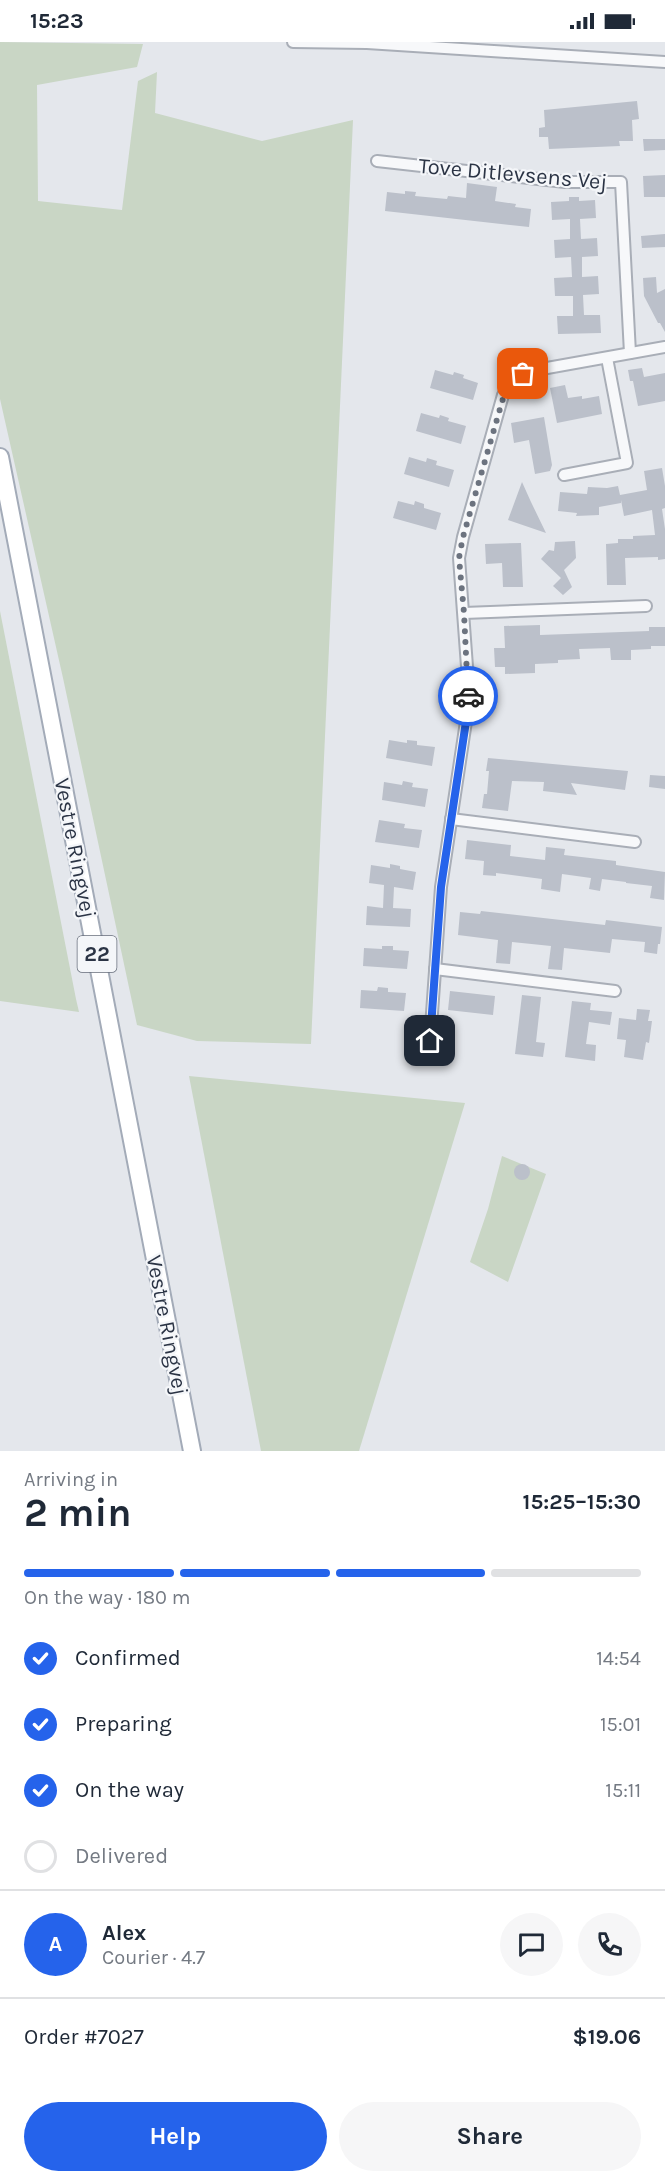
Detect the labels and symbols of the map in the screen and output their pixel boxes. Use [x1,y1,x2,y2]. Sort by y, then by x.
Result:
street label: Tove Ditlevsens Vej [417,153,608,195]
pin [497,348,548,399]
courier [438,666,498,726]
street label: Vestre Ringvej [49,776,101,920]
road number: 22 [78,936,116,972]
pin [404,1015,455,1066]
street label: Vestre Ringvej [141,1253,193,1397]

